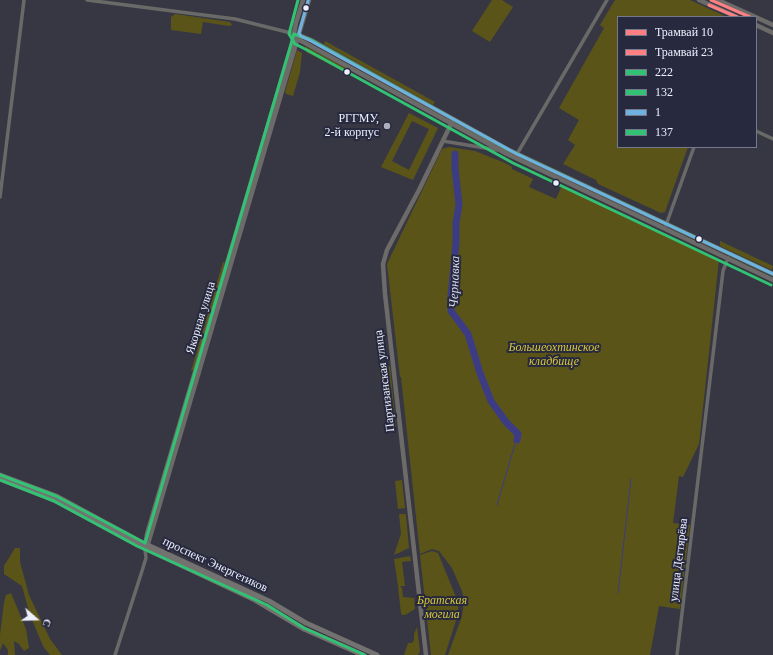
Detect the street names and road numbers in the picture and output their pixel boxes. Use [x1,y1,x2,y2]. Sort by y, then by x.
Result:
street label: Якорная улица [183,280,219,356]
street label: Партизанская улица [372,329,398,433]
street label: улица Дегтярёва [667,517,691,603]
street label: проспект Энергетиков [160,534,270,596]

